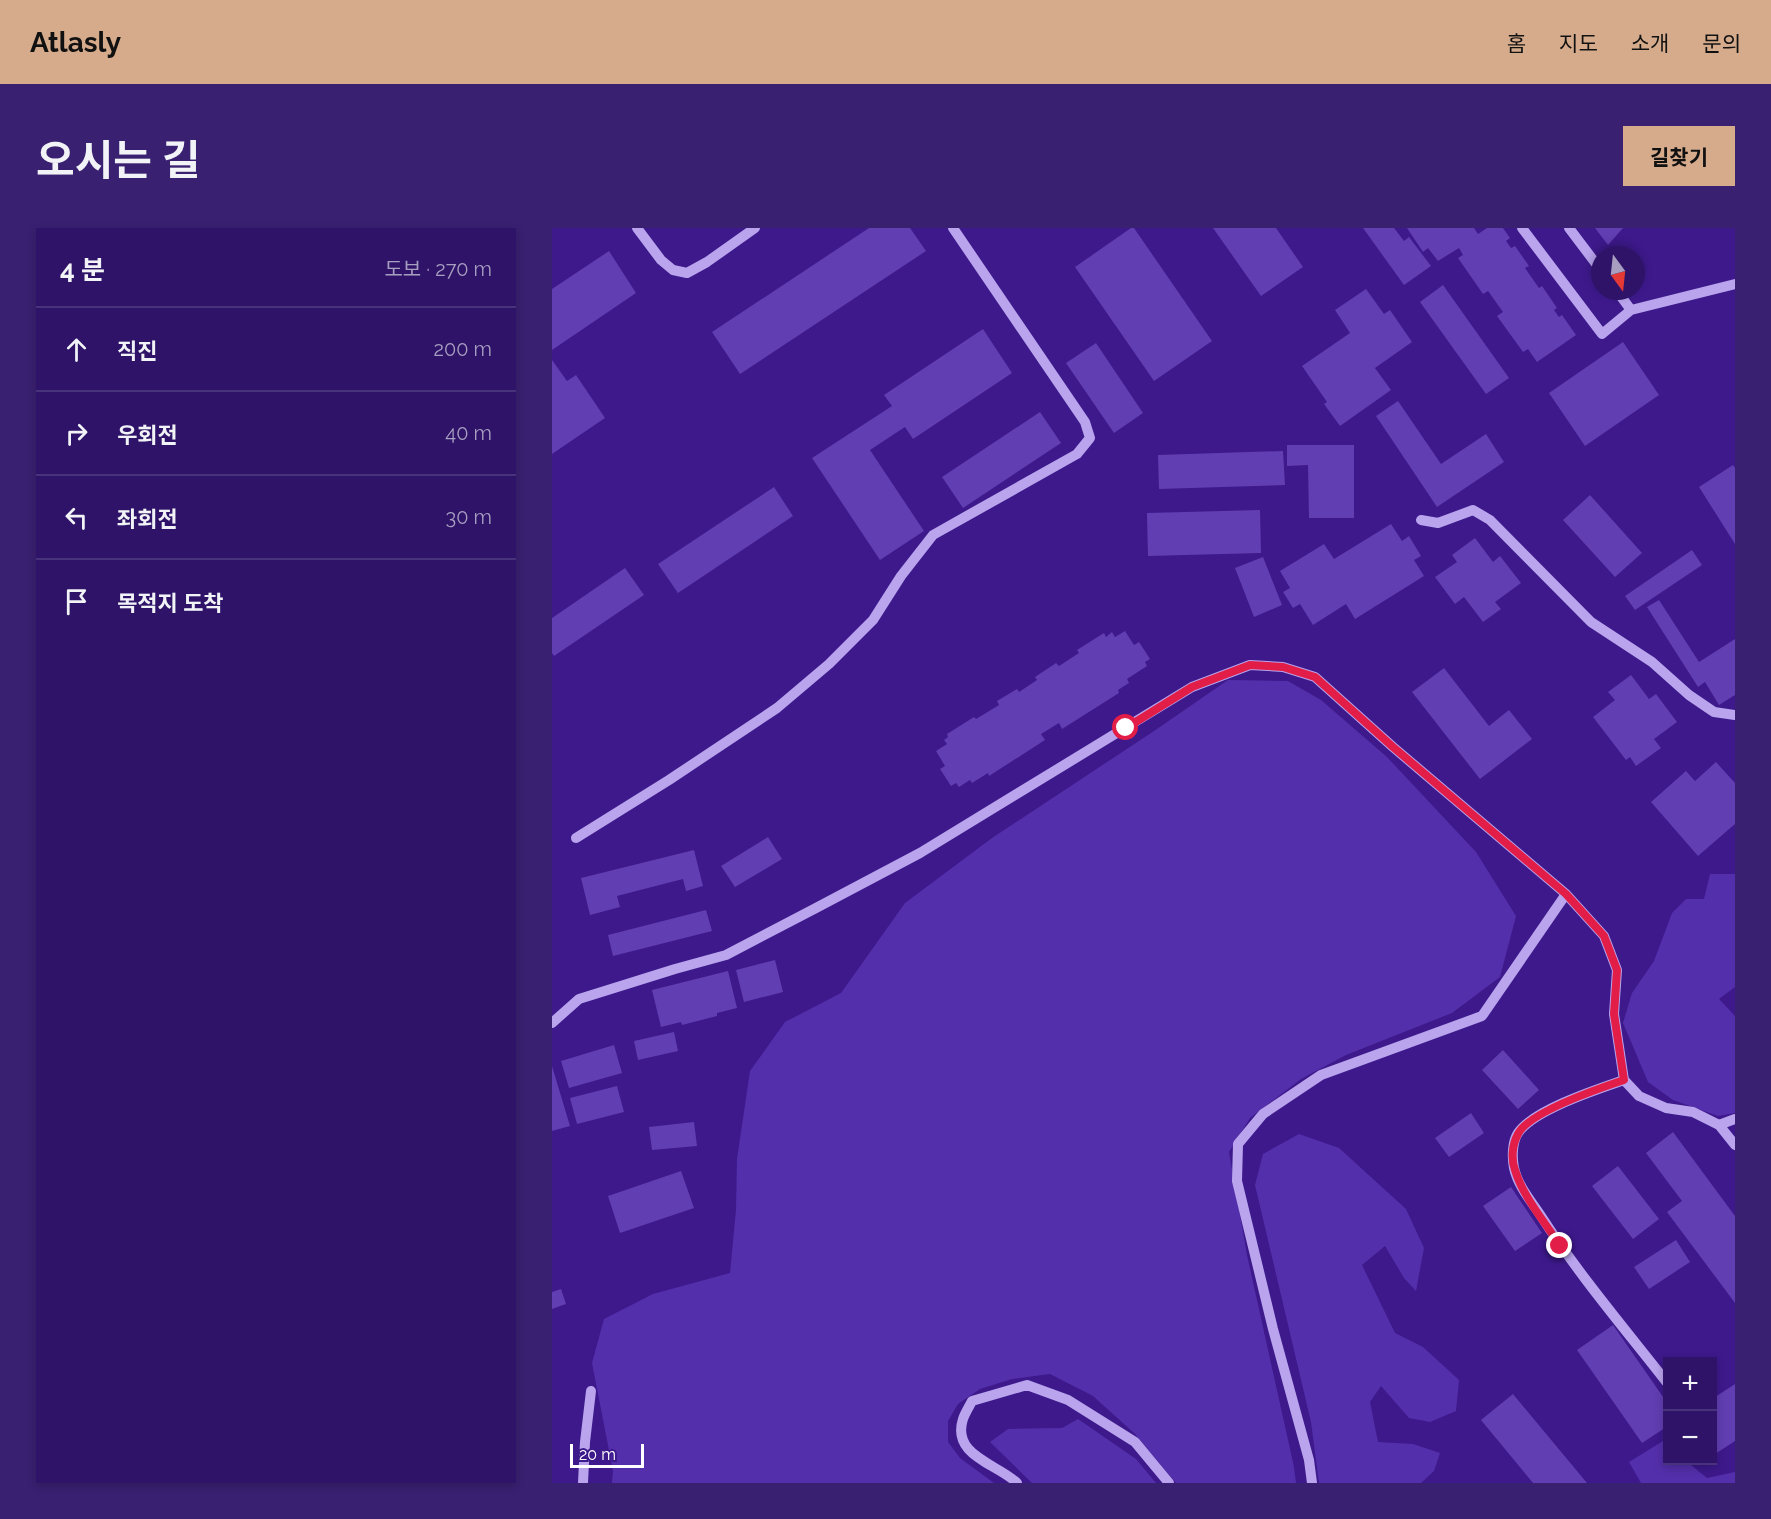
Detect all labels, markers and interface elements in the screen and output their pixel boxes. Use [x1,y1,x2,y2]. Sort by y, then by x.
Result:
text: Atlasly [30,26,121,59]
text: 홈 [1507,31,1526,56]
text: 지도 [1559,31,1598,56]
text: 소개 [1631,31,1669,56]
text: 문의 [1702,31,1741,56]
button: 길찾기 [1623,126,1735,186]
text: 오시는 길 [36,136,201,185]
north arrow [1591,246,1645,300]
text: 4 분 [60,255,105,285]
text: 도보 · 270 m [384,257,492,281]
icon: ahead [60,333,93,366]
text: 200 m [434,337,492,361]
text: 직진 [117,338,157,364]
icon: right [60,417,93,450]
text: 40 m [445,421,492,445]
text: 우회전 [117,422,178,448]
icon: left [60,501,93,534]
text: 30 m [446,505,492,529]
text: 좌회전 [117,506,178,532]
icon: arrive [60,585,93,618]
text: 목적지 도착 [117,590,223,616]
route start [1112,714,1138,740]
route end [1546,1232,1572,1258]
map controls [1663,1357,1717,1465]
button: + [1663,1357,1717,1411]
button: − [1663,1411,1717,1465]
scale bar [570,1441,644,1468]
text: 20 m [579,1445,616,1464]

